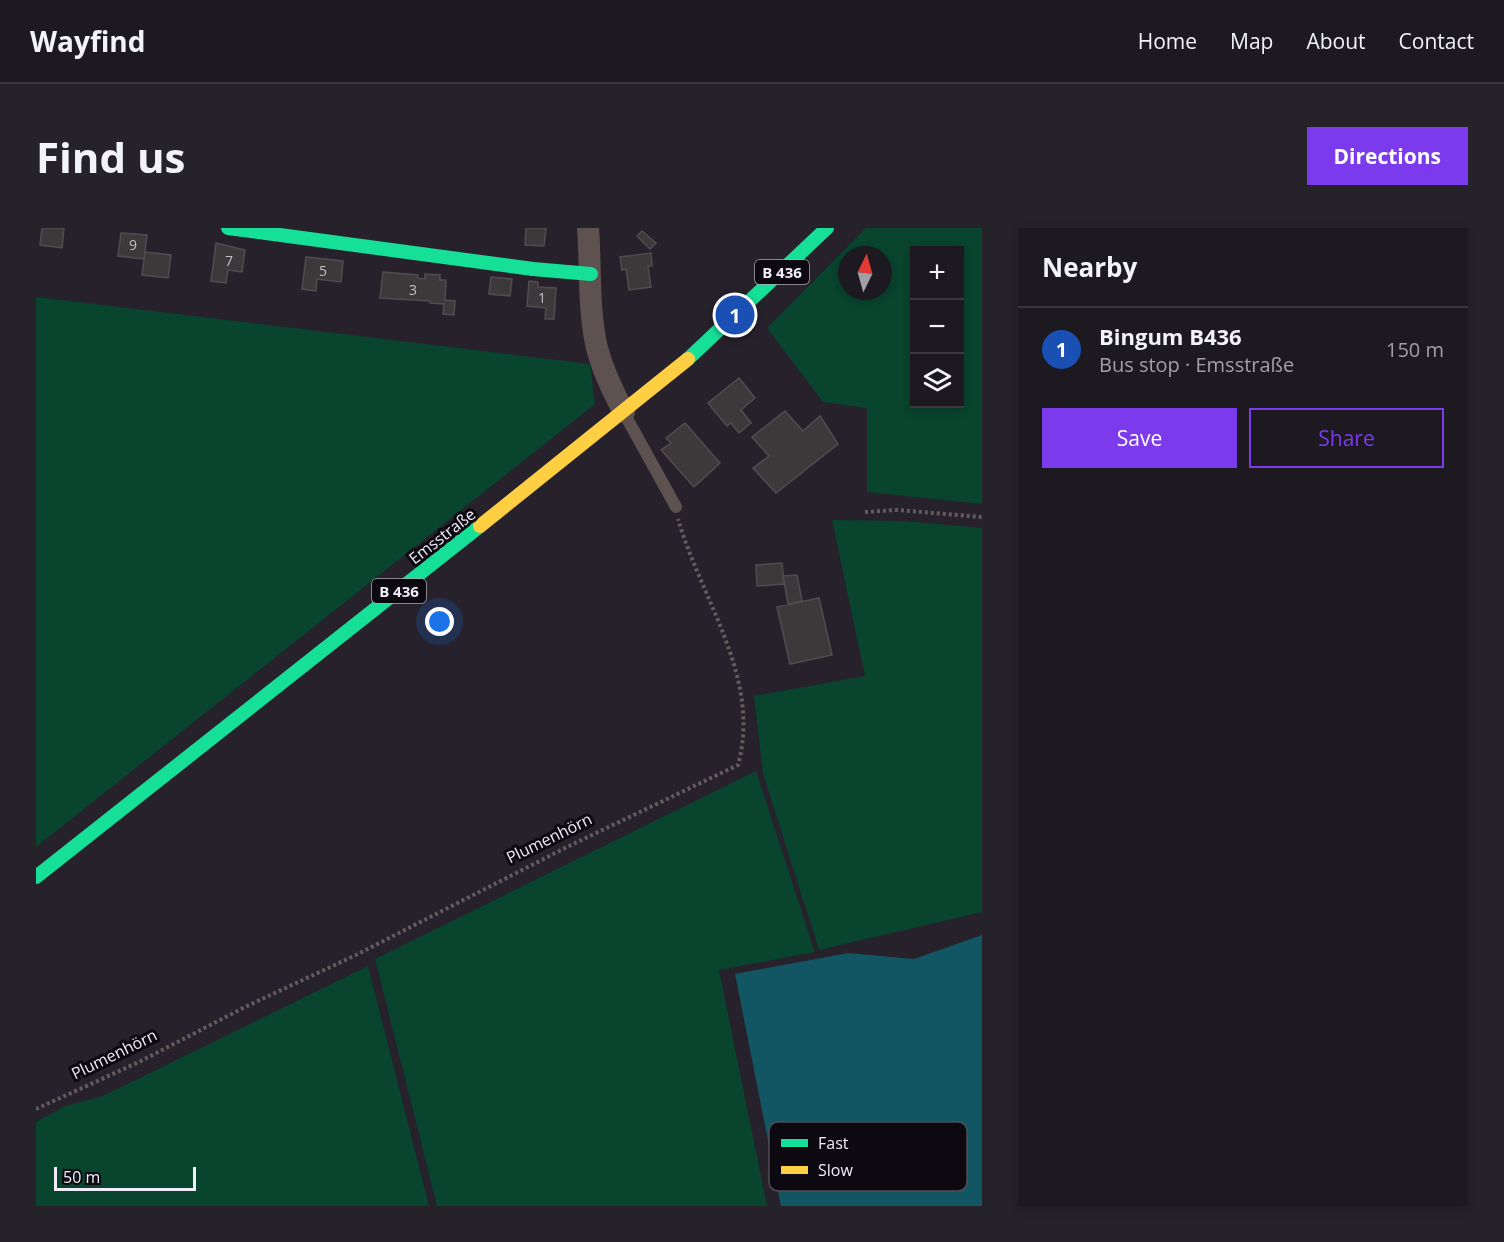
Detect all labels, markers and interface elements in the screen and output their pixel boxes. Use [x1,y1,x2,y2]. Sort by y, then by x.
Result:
text: Wayfind [30,22,145,60]
text: Home [1138,27,1197,55]
text: Map [1230,27,1273,55]
text: About [1306,27,1366,55]
text: Contact [1399,27,1474,55]
button: Directions [1307,127,1468,185]
text: Find us [36,128,185,185]
house number: 9 [129,235,137,254]
north arrow [838,246,892,300]
map controls [910,246,964,408]
button: + [910,246,964,300]
text: Nearby [1042,249,1137,285]
house number: 7 [225,251,233,270]
road number: B 436 [755,260,809,284]
house number: 5 [319,261,327,280]
house number: 3 [409,280,417,299]
house number: 1 [538,288,546,307]
pin: 1 [716,292,754,338]
button: − [910,300,964,354]
text: Bingum B436 [1099,321,1242,351]
text: 1 [1056,336,1067,363]
text: 150 m [1386,336,1444,363]
text: Bus stop · Emsstraße [1099,351,1294,378]
button: layers [910,354,964,408]
button: Save [1042,408,1237,468]
button: Share [1249,408,1444,468]
street label: Emsstraße [404,503,480,569]
road number: B 436 [372,579,426,603]
your location [425,607,454,636]
street label: Plumenhörn [502,808,596,868]
street label: Plumenhörn [67,1024,161,1084]
legend [769,1122,967,1191]
text: Fast [818,1132,849,1154]
text: Slow [818,1159,853,1181]
scale bar [54,1164,196,1192]
text: 50 m [63,1166,100,1188]

